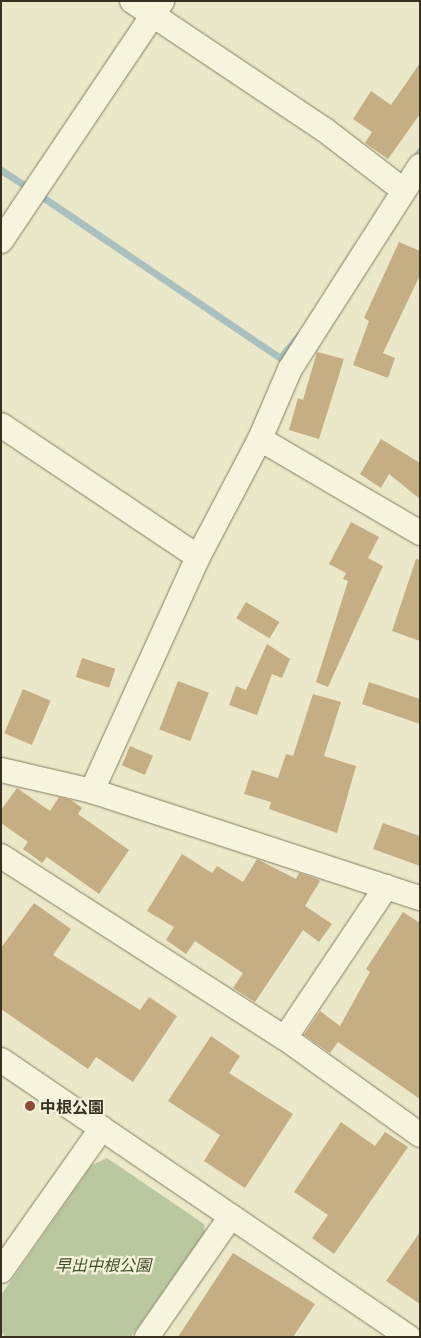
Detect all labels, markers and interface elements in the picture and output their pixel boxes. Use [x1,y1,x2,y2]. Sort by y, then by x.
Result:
place label: 中根公園 [40,1096,104,1116]
marker: 中根公園 [24,1100,36,1112]
park label: 早出中根公園 [55,1254,151,1274]

